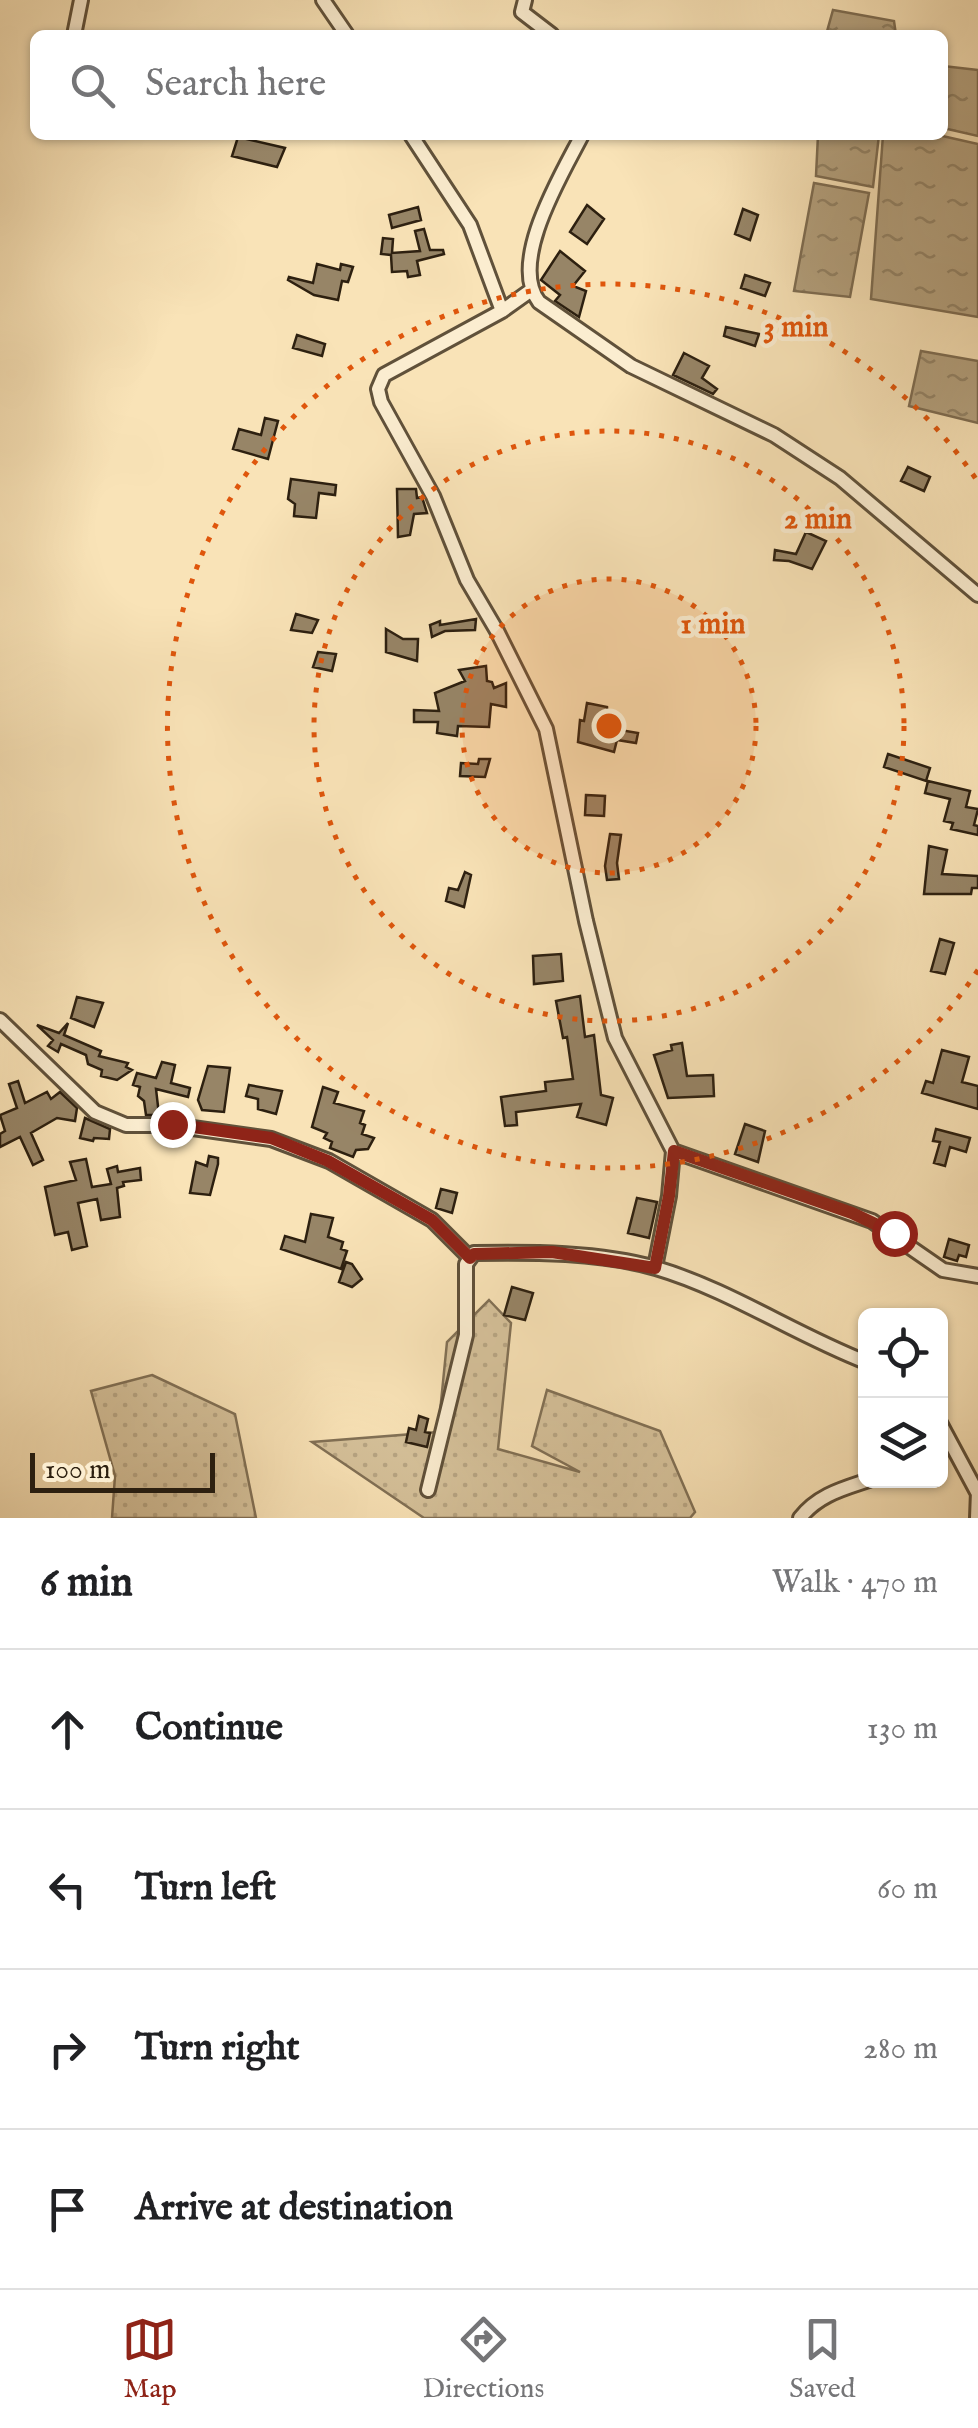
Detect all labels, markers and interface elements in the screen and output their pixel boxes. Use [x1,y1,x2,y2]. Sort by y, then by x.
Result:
search box [30,30,948,140]
icon: search [65,58,120,113]
text: Search here [145,61,326,109]
text: 3 min [764,309,828,347]
text: 2 min [784,501,852,539]
text: 1 min [681,606,745,644]
centre of rings [591,708,627,744]
route end [150,1102,196,1148]
route start [872,1211,918,1257]
map controls [858,1308,948,1488]
button: locate [858,1308,948,1398]
button: layers [858,1398,948,1488]
scale bar [30,1448,215,1492]
text: 100 m [45,1453,111,1488]
text: 6 min [40,1557,133,1610]
text: Walk · 470 m [772,1563,938,1604]
icon: ahead [40,1702,95,1757]
text: Continue [135,1705,283,1753]
text: 130 m [867,1709,938,1750]
icon: left [40,1862,95,1917]
text: Turn left [135,1865,276,1913]
text: 60 m [877,1869,938,1910]
icon: right [40,2022,95,2077]
text: Turn right [135,2025,299,2073]
text: 280 m [863,2029,938,2070]
icon: arrive [40,2182,95,2237]
text: Arrive at destination [135,2185,453,2233]
tab: Map [122,2312,177,2407]
tab: Directions [422,2312,544,2407]
tab: Saved [789,2312,856,2407]

